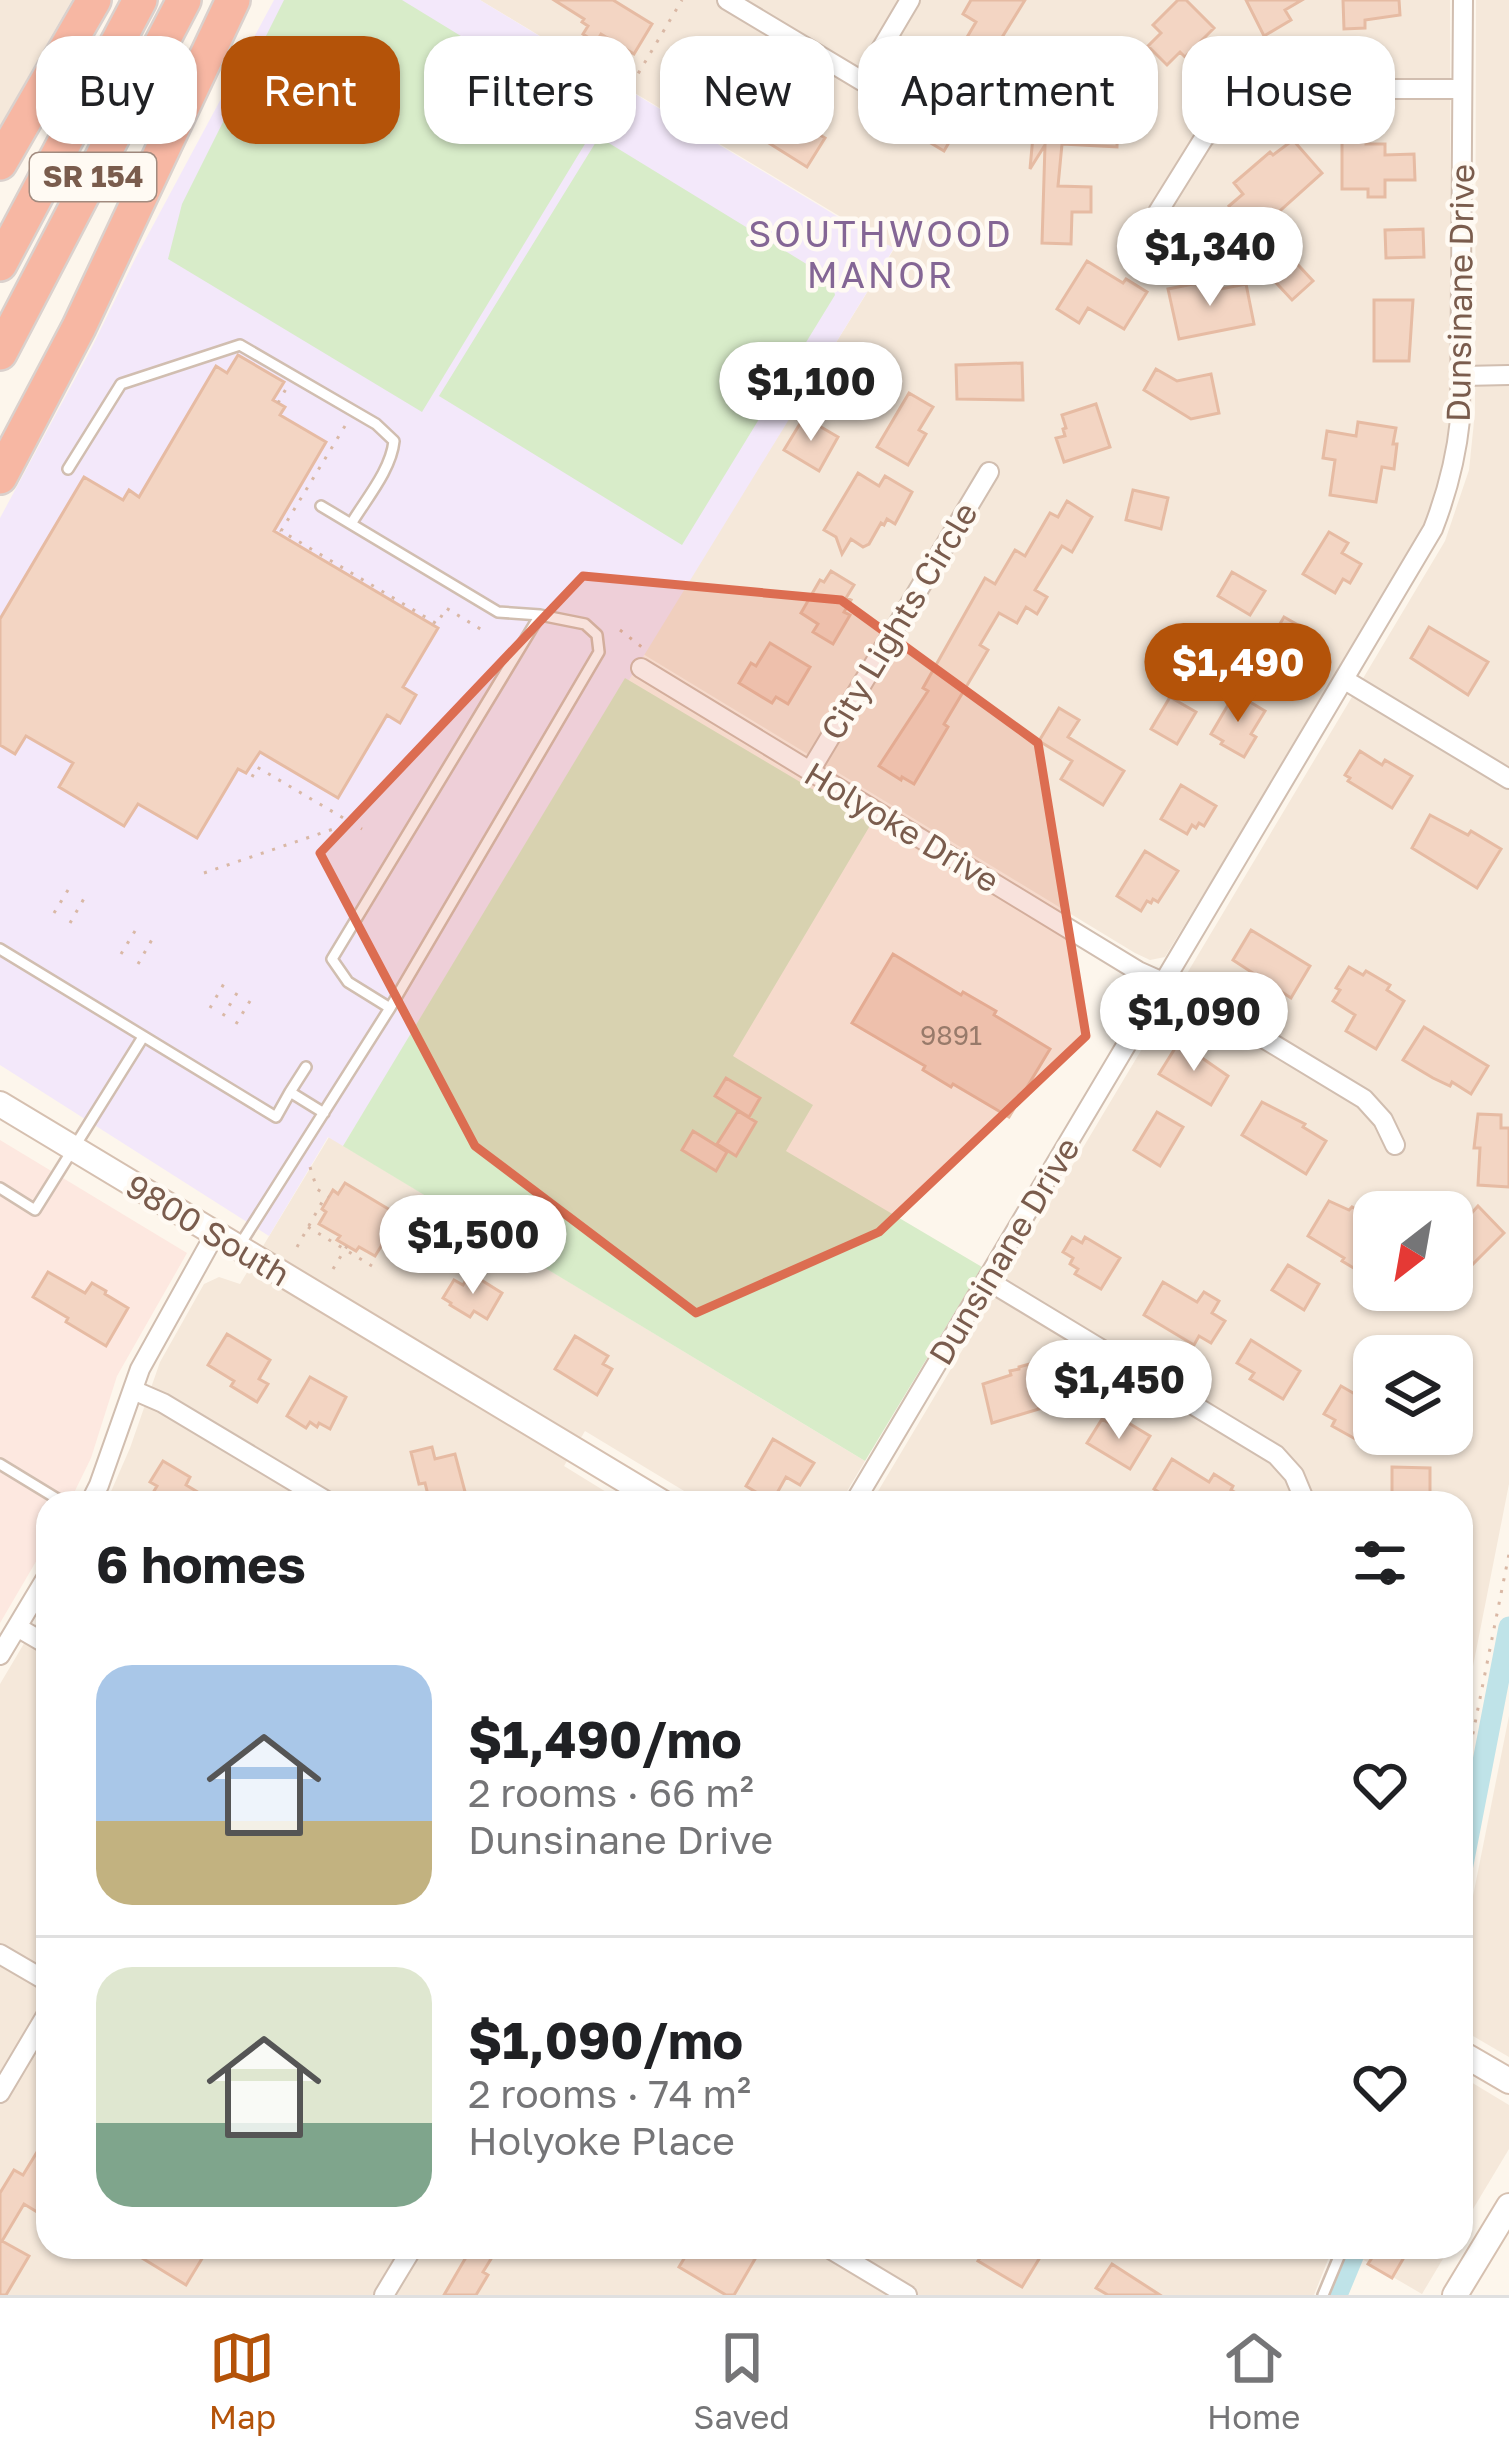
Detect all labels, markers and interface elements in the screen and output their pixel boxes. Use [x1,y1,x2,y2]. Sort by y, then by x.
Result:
chip: Buy [36,36,197,144]
chip: Rent [221,36,400,144]
chip: Filters [424,36,636,144]
chip: New [660,36,834,144]
chip: Apartment [858,36,1158,144]
chip: House [1182,36,1395,144]
road number: SR 154 [30,153,156,201]
street label: Dunsinane Drive [1438,164,1481,422]
pin: $1,340 [1112,207,1308,309]
district label: SOUTHWOOD MANOR [748,212,1014,296]
text: $1,340 [1144,222,1276,269]
pin: $1,100 [713,342,909,444]
text: $1,100 [746,357,876,404]
street label: City Lights Circle [812,495,985,746]
pin: $1,490 [1140,623,1336,725]
text: $1,490 [1171,638,1305,685]
street label: Holyoke Drive [798,753,1006,900]
pin: $1,090 [1096,972,1292,1074]
text: $1,090 [1127,987,1261,1034]
house number: 9891 [920,1019,982,1051]
street label: Dunsinane Drive [920,1130,1087,1371]
street label: 9800 South [120,1166,297,1294]
north arrow [1353,1191,1473,1311]
map controls [1353,1191,1473,1455]
pin: $1,500 [375,1195,571,1297]
text: $1,500 [406,1210,540,1257]
button: layers [1353,1335,1473,1455]
pin: $1,450 [1021,1340,1217,1442]
text: $1,450 [1053,1355,1185,1402]
icon: filters [1347,1530,1413,1596]
text: 6 homes [96,1533,306,1594]
text: $1,490/mo [468,1708,742,1769]
icon: home [192,1713,336,1857]
icon: heart [1347,1752,1413,1818]
text: 2 rooms · 66 m² [468,1769,754,1816]
text: Dunsinane Drive [468,1816,773,1863]
text: $1,090/mo [468,2009,743,2070]
icon: home [192,2015,336,2159]
icon: heart [1347,2054,1413,2120]
text: 2 rooms · 74 m² [468,2070,751,2117]
text: Holyoke Place [468,2117,735,2164]
tab: Map [209,2325,276,2436]
tab: Saved [693,2325,790,2436]
tab: Home [1207,2325,1300,2436]

